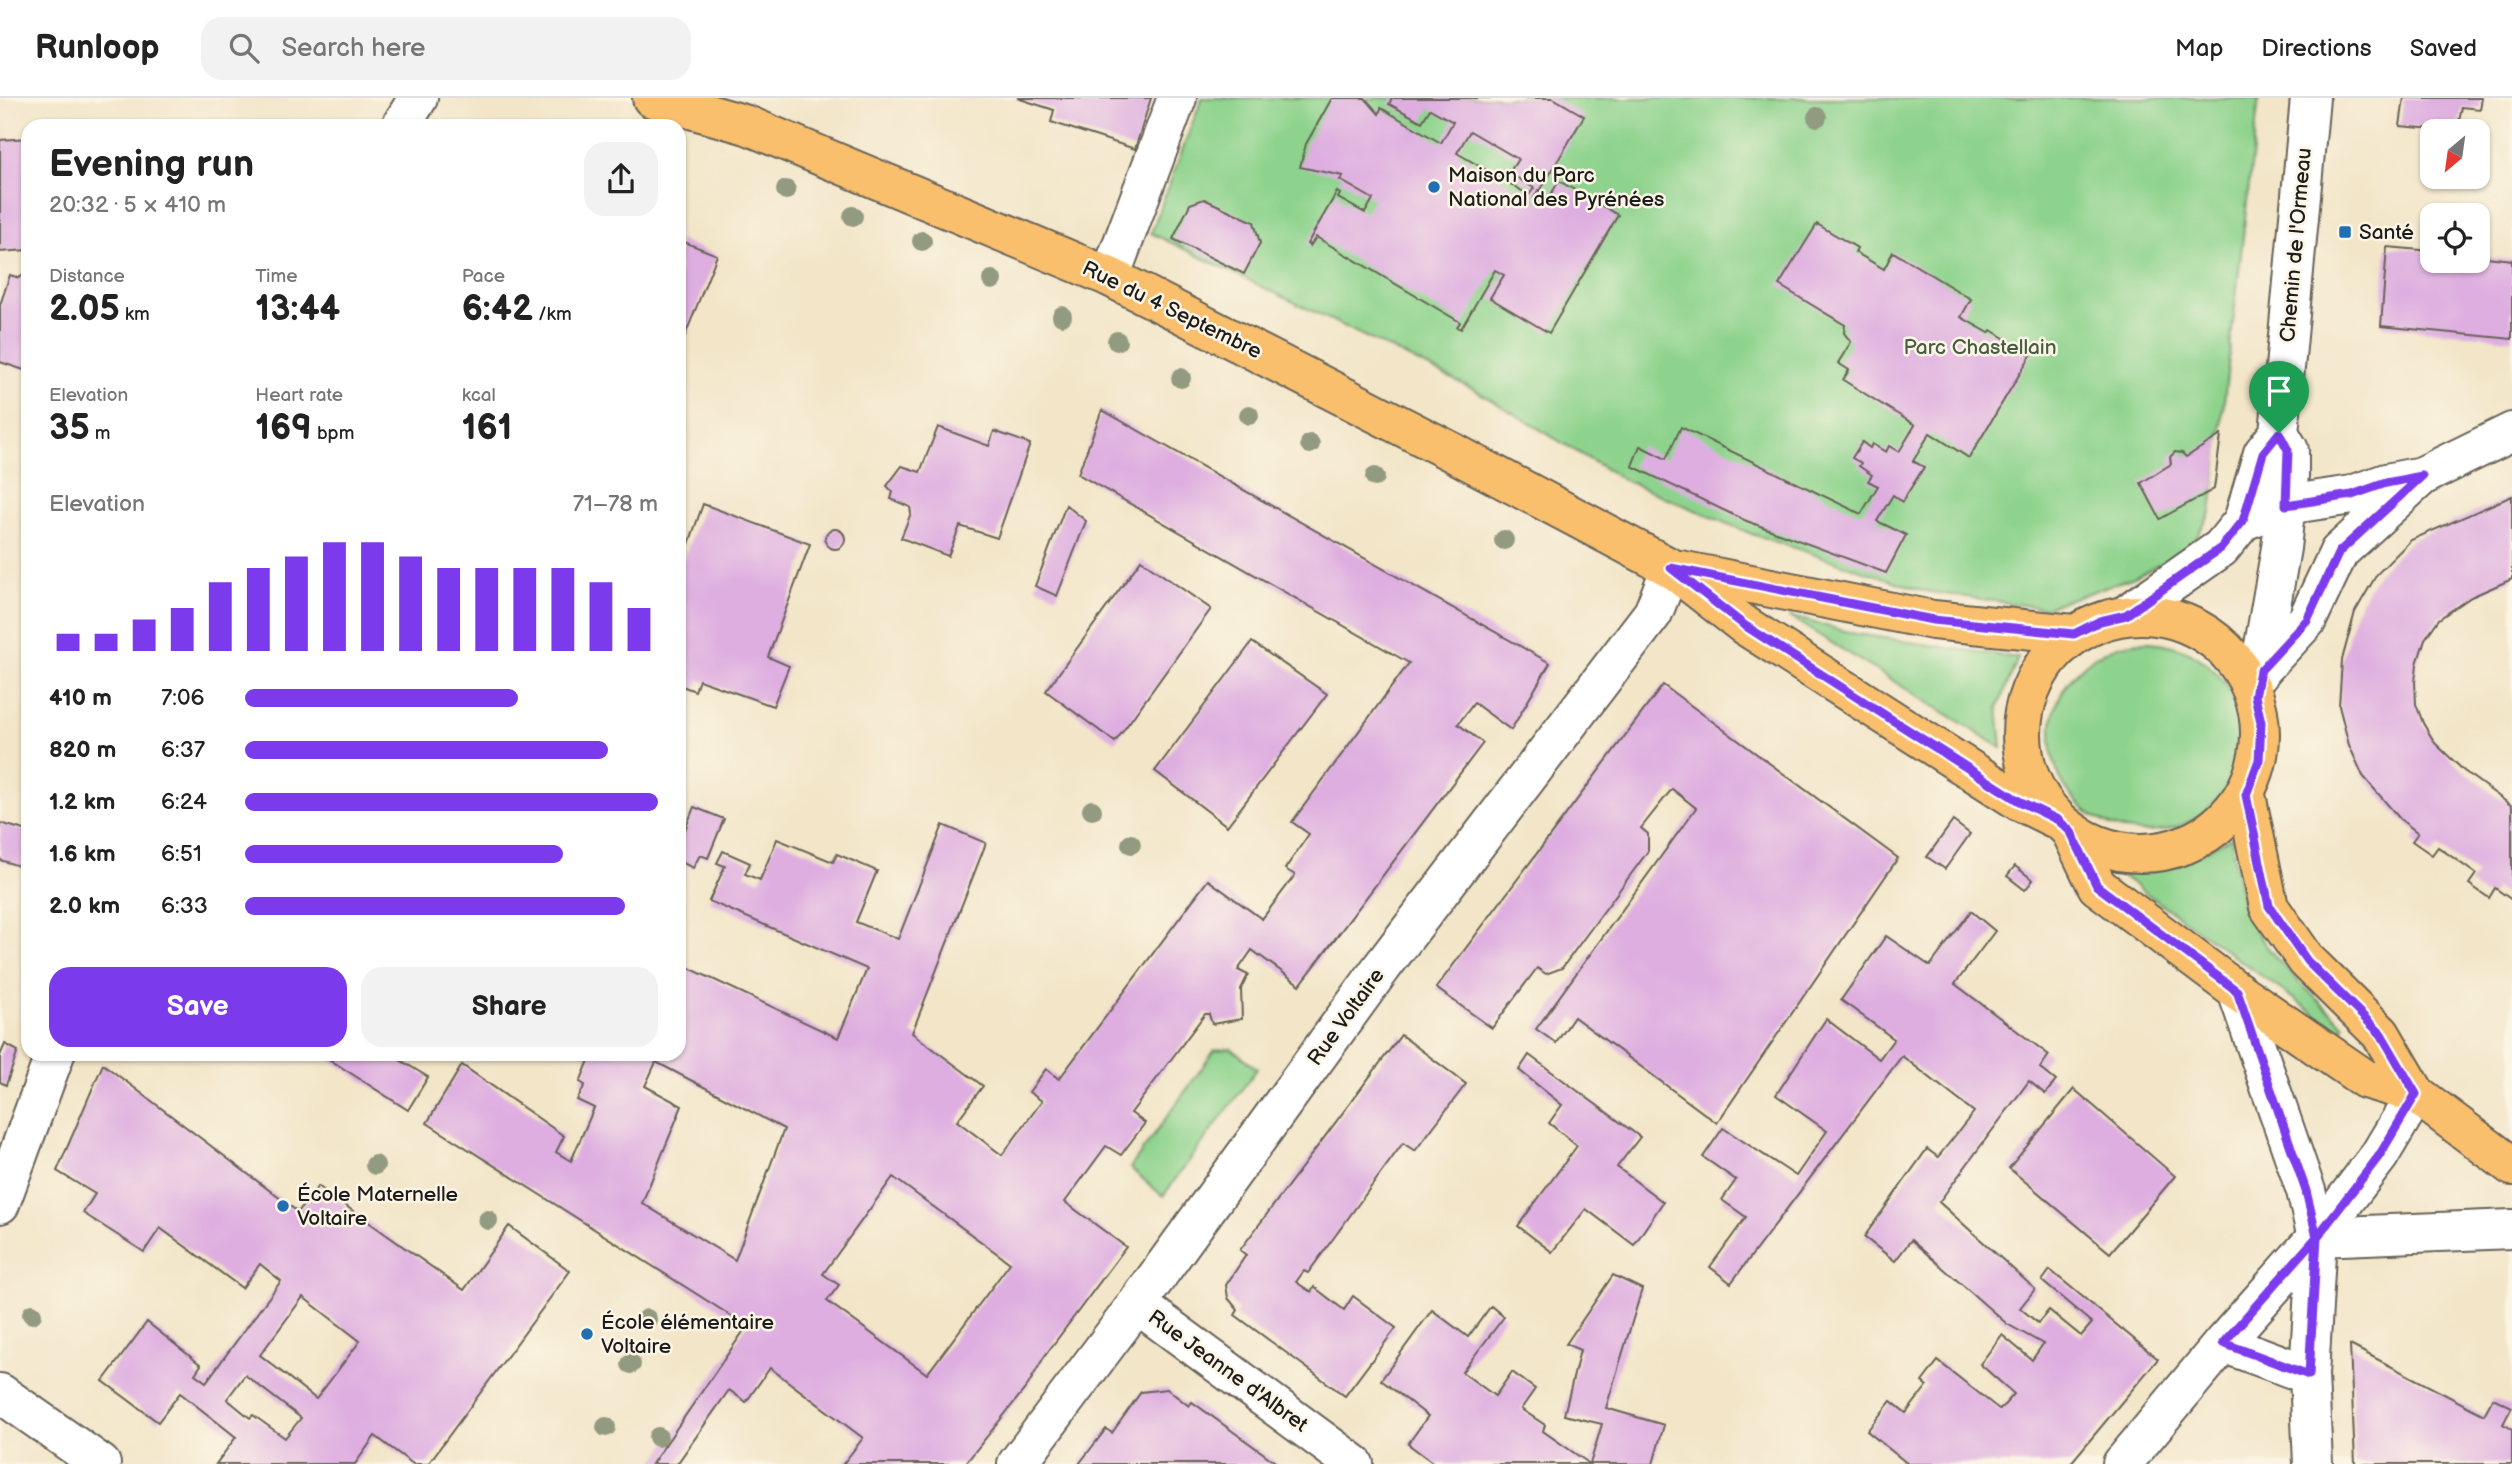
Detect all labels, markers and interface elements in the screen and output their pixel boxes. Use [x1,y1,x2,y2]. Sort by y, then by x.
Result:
search box [201,17,691,80]
text: Runloop [35,28,159,68]
icon: search [225,29,263,67]
text: Search here [281,33,425,64]
text: Map [2175,34,2223,63]
text: Directions [2261,34,2372,63]
text: Saved [2410,34,2477,63]
north arrow [2420,119,2490,189]
map controls [2420,119,2490,273]
text: Evening run [49,142,254,187]
button: share [584,142,658,216]
street label: Chemin de l'Ormeau [2275,147,2317,343]
place label: Maison du Parc National des Pyrénées [1448,163,1664,212]
marker: Maison du Parc National des Pyrénées [1426,179,1442,195]
text: 20:32 · 5 × 410 m [49,191,226,219]
button: locate [2420,203,2490,273]
place label: Santé [2359,220,2414,245]
marker: Santé [2337,224,2353,240]
street label: Rue du 4 Septembre [1078,256,1266,364]
text: Distance [49,265,125,288]
text: Time [255,265,297,288]
text: Pace [462,265,505,288]
text: 2.05 [49,288,120,331]
text: 13:44 [255,288,340,331]
text: 6:42 [462,288,533,331]
text: km [120,303,150,326]
text: /km [533,303,572,326]
park label: Parc Chastellain [1903,335,2057,360]
pin [2249,361,2309,433]
icon: arrive [2260,372,2298,410]
text: Elevation [49,384,128,407]
text: Heart rate [255,384,343,407]
text: kcal [462,384,496,407]
text: 35 [49,407,90,450]
text: 169 [255,407,312,450]
text: 161 [462,407,512,450]
text: m [90,422,110,445]
text: bpm [312,422,354,445]
text: Elevation [49,490,145,518]
text: 71–78 m [573,490,658,518]
text: 410 m [49,684,112,712]
text: 7:06 [161,684,205,712]
text: 820 m [49,736,116,764]
text: 6:37 [161,736,205,764]
text: 1.2 km [49,788,115,816]
text: 6:24 [161,788,207,816]
text: 1.6 km [49,840,116,868]
text: 6:51 [161,840,202,868]
text: 2.0 km [49,892,120,920]
text: 6:33 [161,892,208,920]
street label: Rue Voltaire [1302,963,1390,1071]
button: Save [49,967,347,1047]
button: Share [361,967,658,1047]
place label: École Maternelle Voltaire [297,1182,458,1231]
marker: École Maternelle Voltaire [275,1198,291,1214]
street label: Rue Jeanne d'Albret [1143,1305,1313,1438]
place label: École élémentaire Voltaire [601,1310,774,1359]
marker: École élémentaire Voltaire [579,1326,595,1342]

